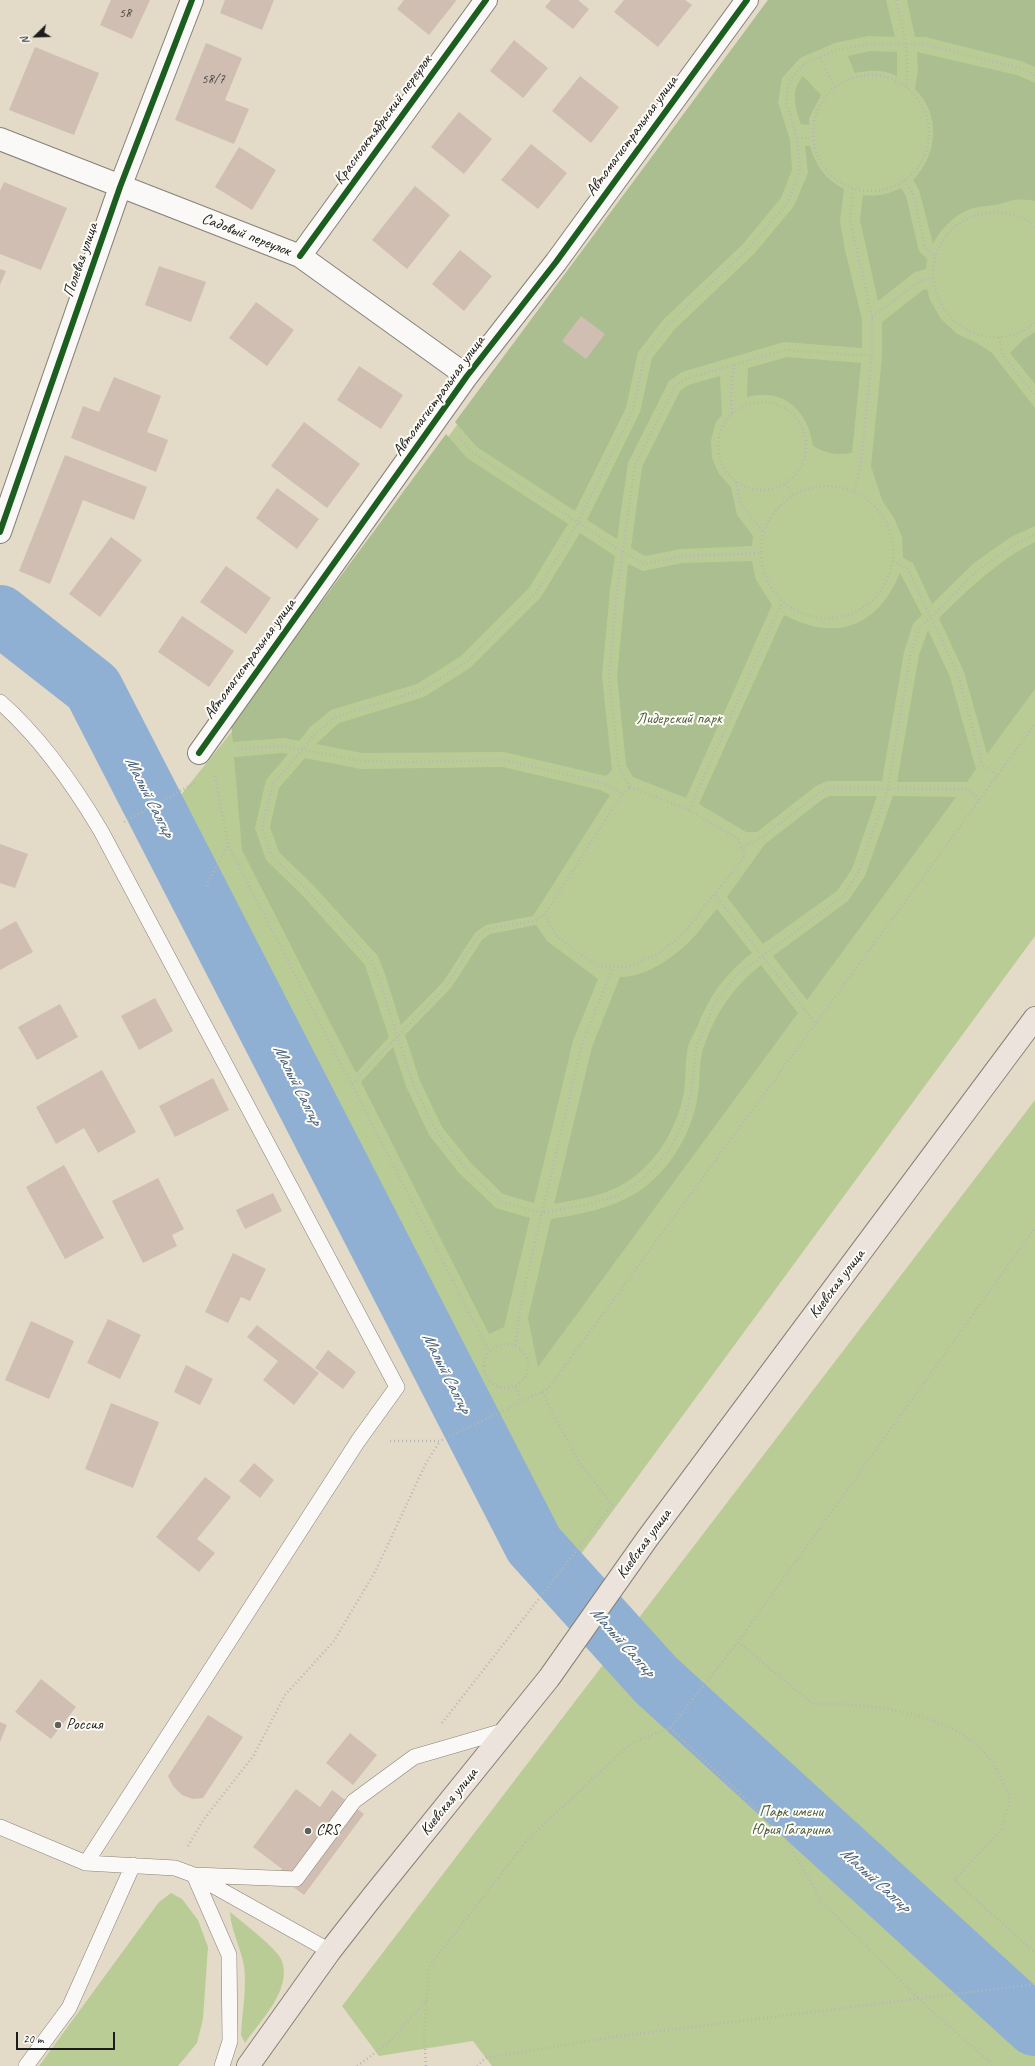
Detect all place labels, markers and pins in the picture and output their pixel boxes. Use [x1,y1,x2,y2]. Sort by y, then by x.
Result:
place label: Россия [66,1715,103,1735]
marker: Россия [53,1720,63,1730]
place label: CRS [316,1821,339,1841]
marker: CRS [303,1826,313,1836]

